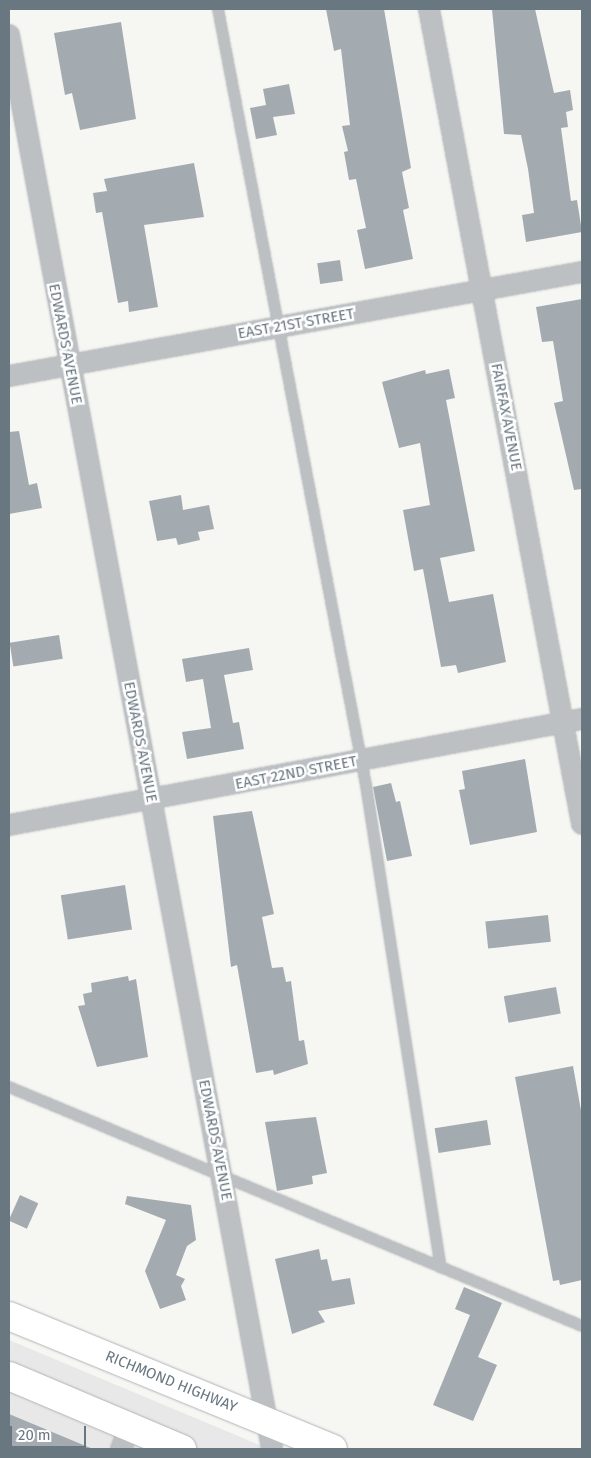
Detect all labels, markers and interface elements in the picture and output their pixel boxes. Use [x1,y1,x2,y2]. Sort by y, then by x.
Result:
street label: EDWARDS AVENUE [44,282,86,406]
street label: EAST 21ST STREET [236,305,356,343]
street label: FAIRFAX AVENUE [487,362,525,472]
street label: EDWARDS AVENUE [119,680,161,804]
street label: EAST 22ND STREET [234,752,358,794]
street label: EDWARDS AVENUE [194,1078,236,1202]
street label: RICHMOND HIGHWAY [102,1347,240,1417]
scale bar [12,1416,89,1448]
text: 20 m [18,1426,51,1444]

